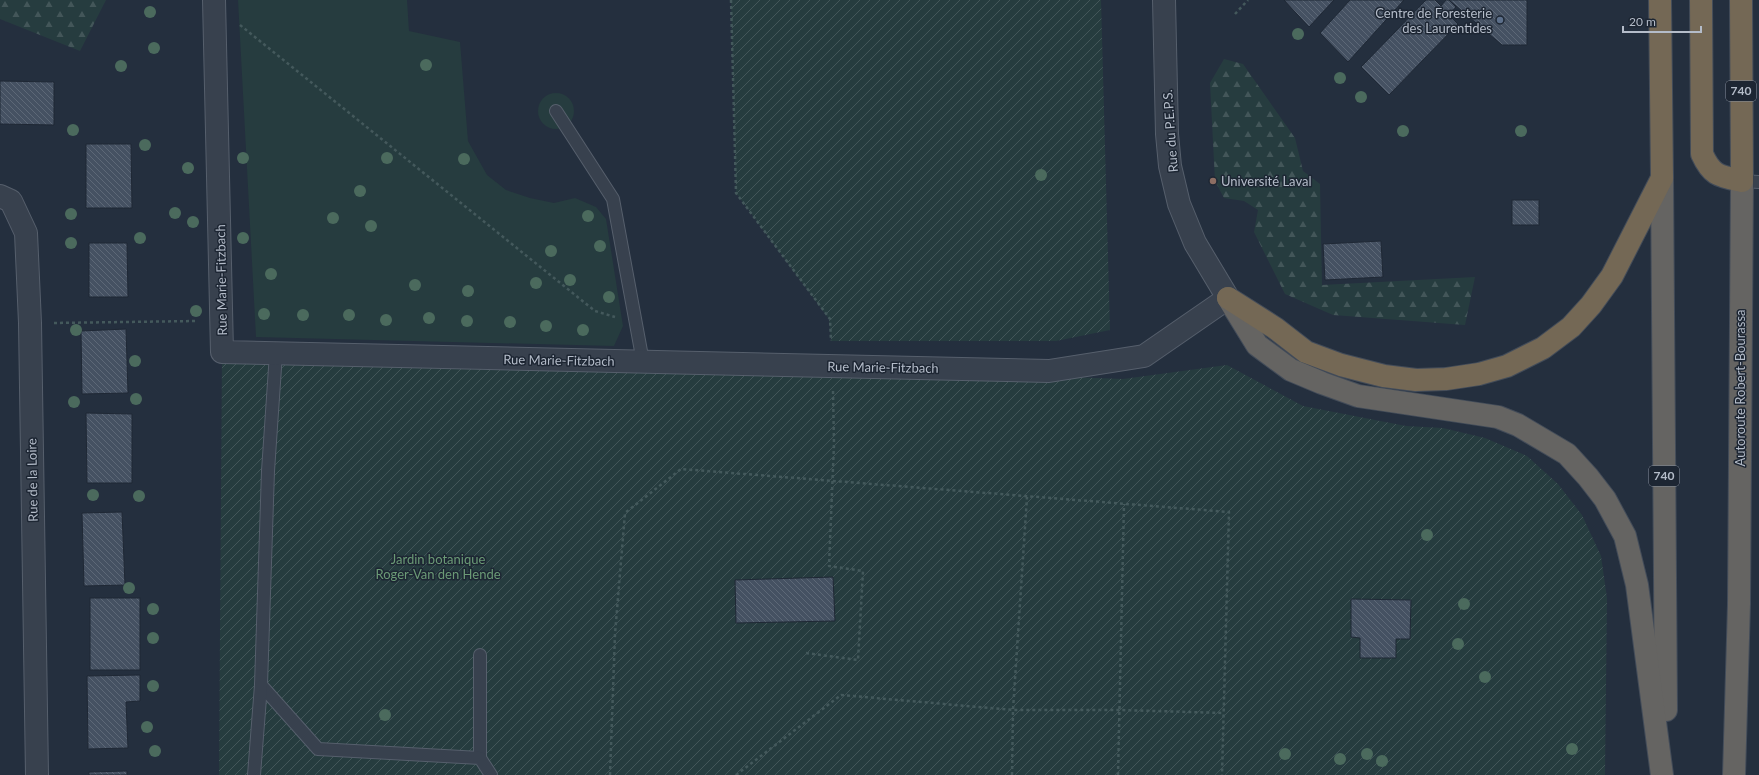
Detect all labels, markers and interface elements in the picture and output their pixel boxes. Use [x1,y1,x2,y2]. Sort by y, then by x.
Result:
place label: Centre de Foresterie des Laurentides [1375,5,1492,36]
scale bar [1623,8,1701,34]
text: 20 m [1629,14,1656,29]
marker: Centre de Foresterie des Laurentides [1495,15,1505,25]
road number: 740 [1726,81,1756,101]
street label: Rue du P.E.P.S. [1159,89,1181,173]
place label: Université Laval [1221,173,1312,189]
marker: Université Laval [1208,176,1218,186]
street label: Rue Marie-Fitzbach [212,224,230,336]
street label: Autoroute Robert-Bourassa [1732,310,1748,466]
street label: Rue Marie-Fitzbach [503,351,615,369]
street label: Rue Marie-Fitzbach [827,358,939,376]
street label: Rue de la Loire [23,438,41,522]
road number: 740 [1649,466,1679,486]
park label: Jardin botanique Roger-Van den Hende [375,551,501,582]

